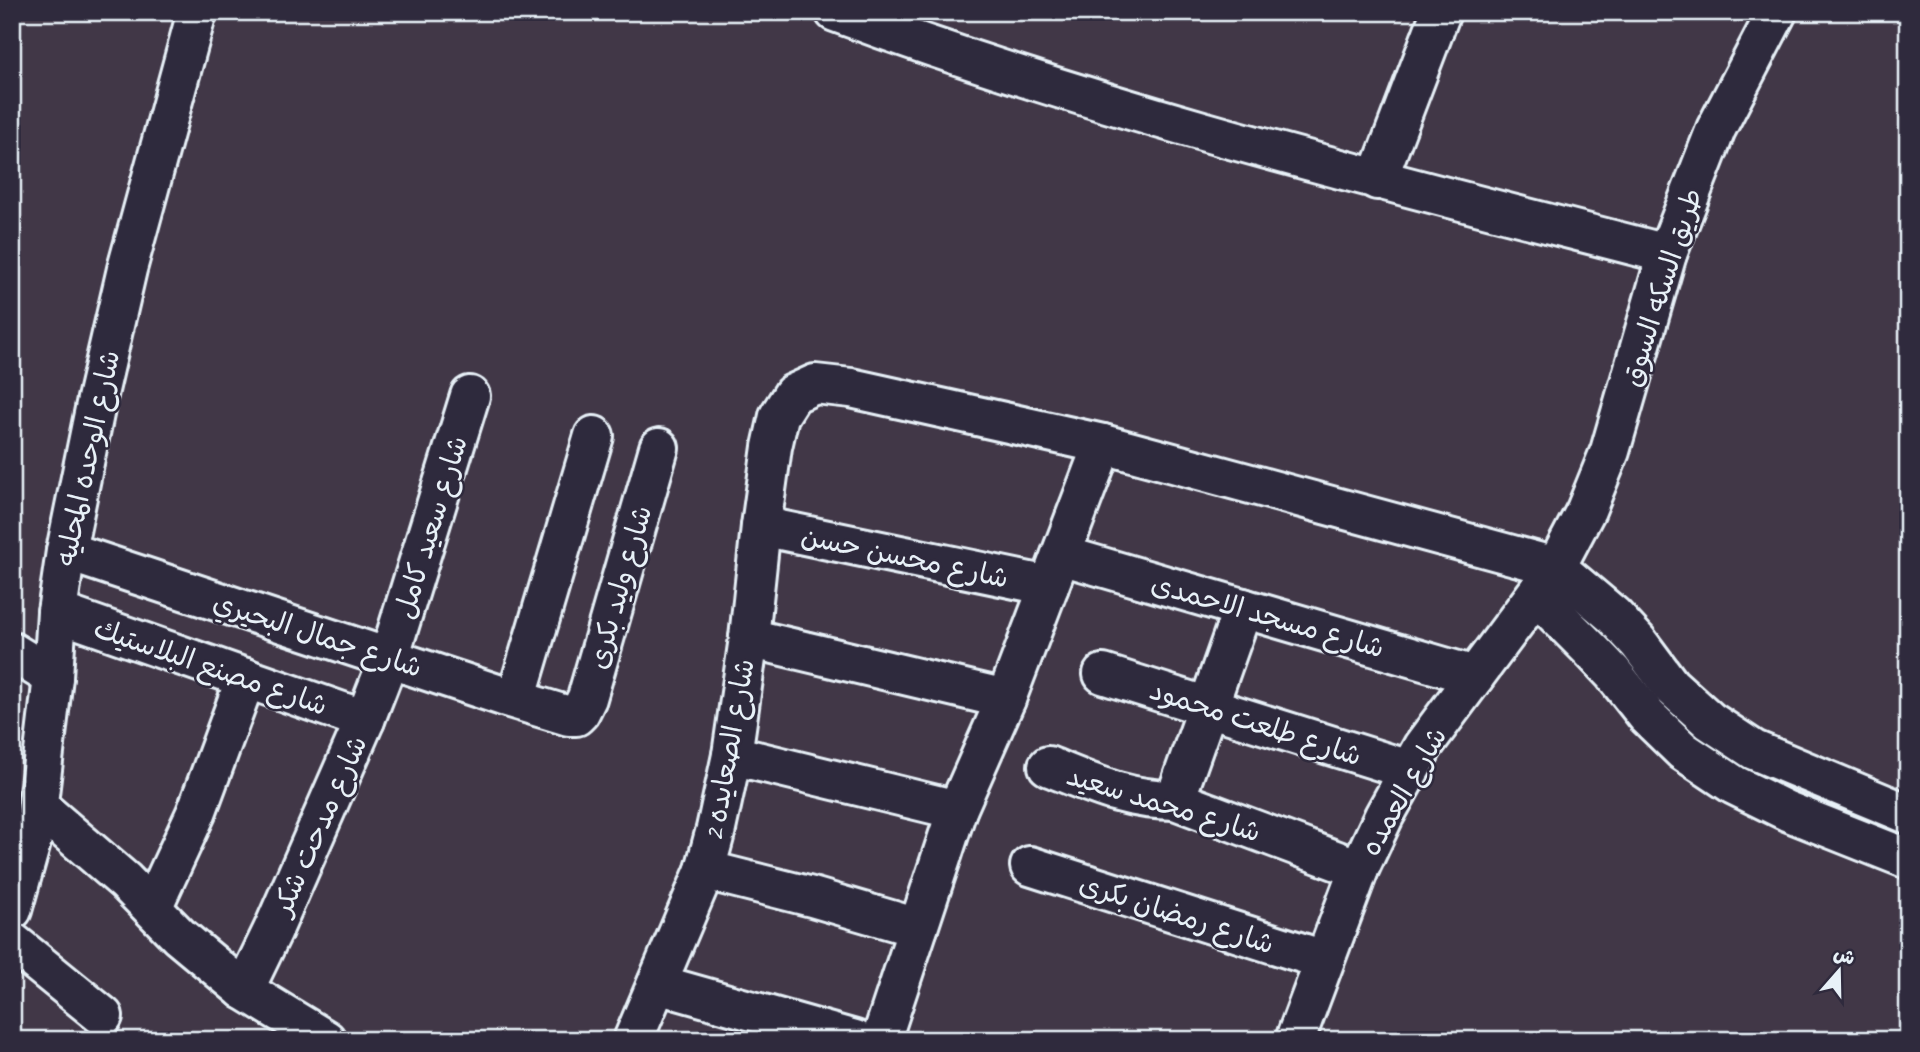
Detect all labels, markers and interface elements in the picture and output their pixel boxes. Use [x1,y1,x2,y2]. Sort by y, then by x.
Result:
street label: طريق السكه السوق [1613,184,1710,391]
street label: شارع الوحده المحليه [48,347,129,570]
street label: شارع سعيد كامل [386,431,477,623]
street label: شارع وليد بكرى [579,501,661,674]
street label: شارع محسن حسن [798,517,1012,598]
street label: شارع مسجد الاحمدى [1147,565,1388,667]
street label: شارع جمال البحيري [208,584,427,688]
street label: شارع مصنع البلاستيك [89,610,332,725]
street label: شارع الصعايده 2 [695,656,764,845]
street label: شارع طلعت محمود [1145,672,1366,775]
street label: شارع العمده [1353,721,1456,863]
street label: شارع مدحت شكر [263,730,376,923]
street label: شارع محمد سعيد [1062,757,1265,851]
street label: شارع رمضان بكرى [1074,866,1279,963]
north arrow [1804,936,1874,1006]
text: ش [1831,941,1858,971]

